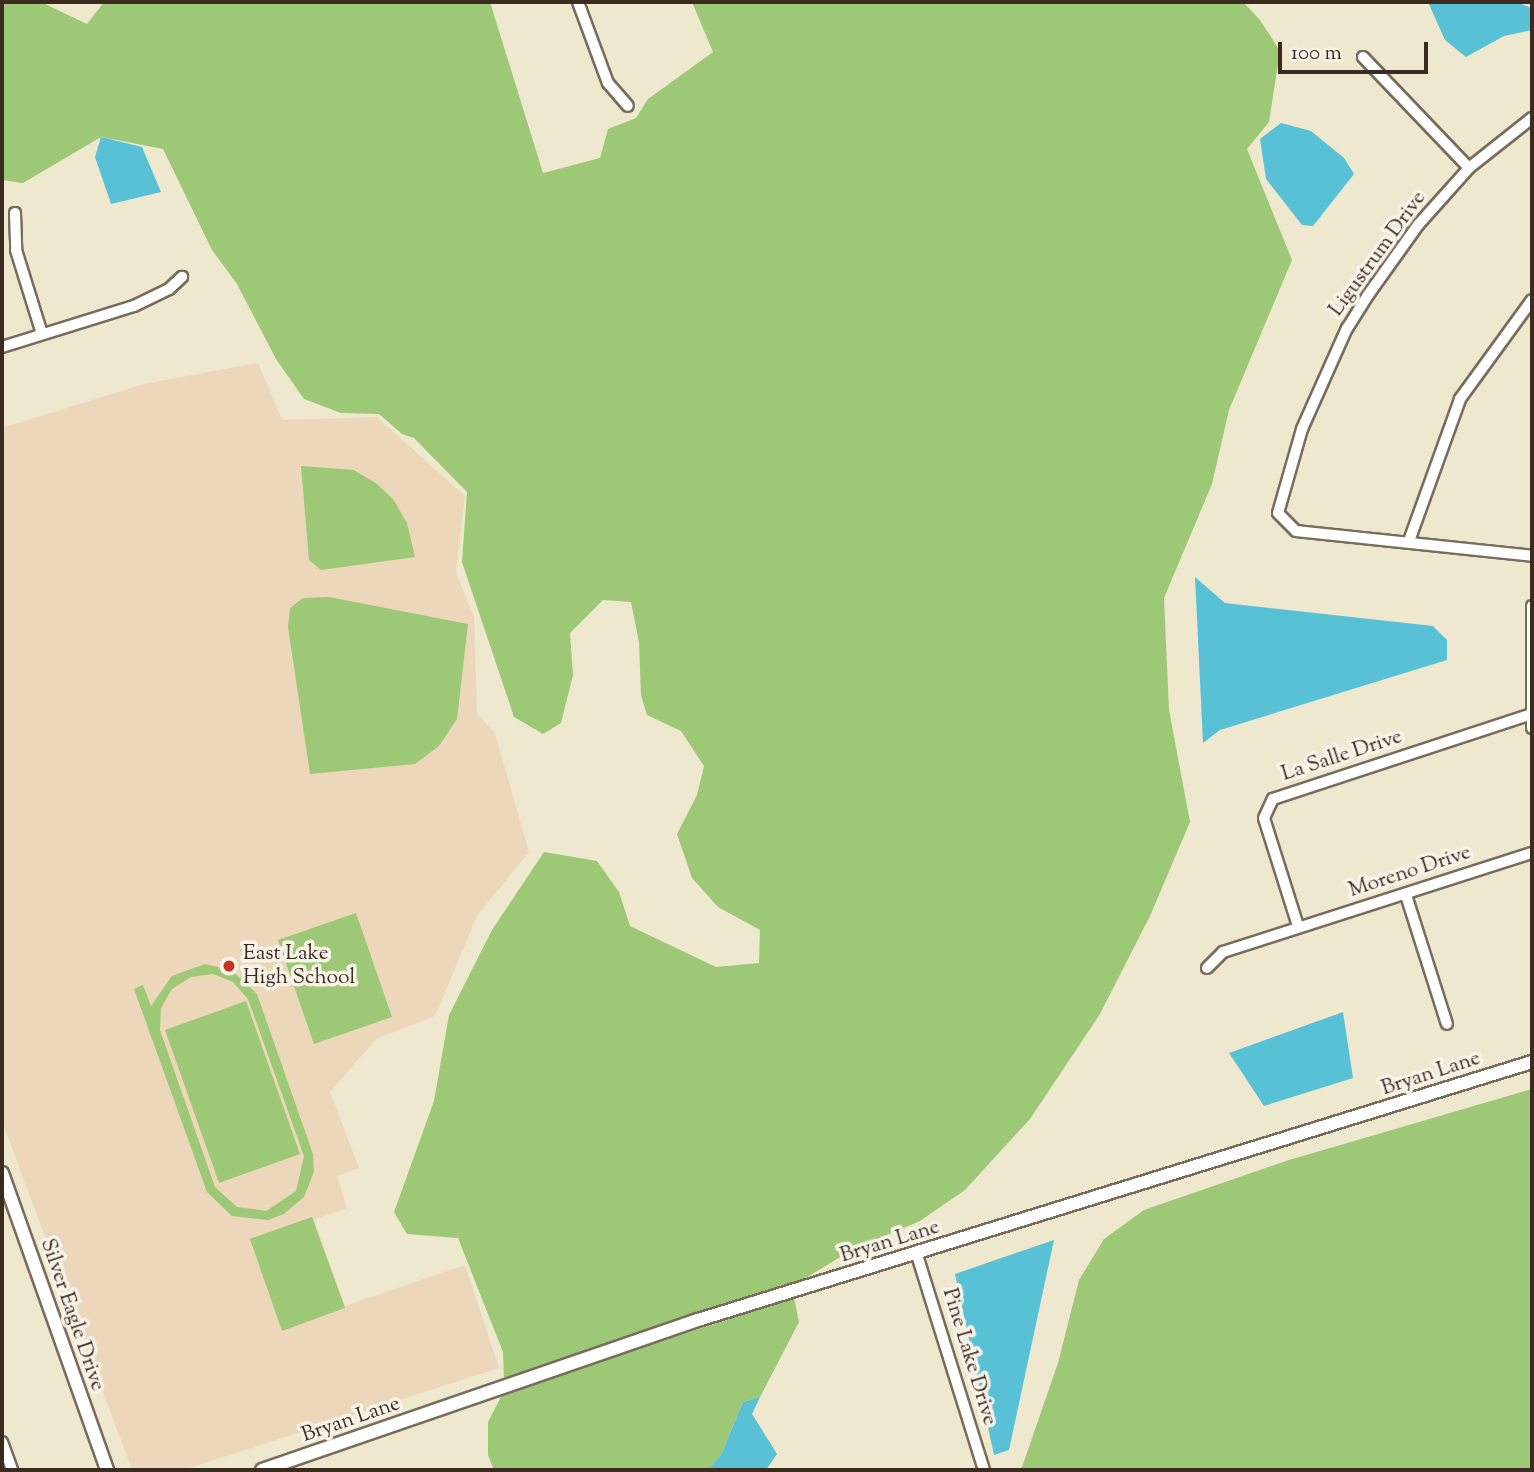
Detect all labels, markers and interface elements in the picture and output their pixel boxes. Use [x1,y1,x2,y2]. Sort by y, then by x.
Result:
scale bar [1282,28,1432,72]
text: 100 m [1291,39,1342,69]
street label: Ligustrum Drive [1324,186,1432,322]
street label: La Salle Drive [1279,725,1405,787]
street label: Moreno Drive [1346,840,1474,904]
place label: East Lake High School [243,941,355,991]
marker: East Lake High School [221,958,237,974]
street label: Bryan Lane [1378,1046,1484,1102]
street label: Bryan Lane [837,1215,943,1269]
street label: Silver Eagle Drive [34,1236,110,1394]
street label: Pine Lake Drive [936,1285,1002,1429]
street label: Bryan Lane [298,1391,404,1449]

